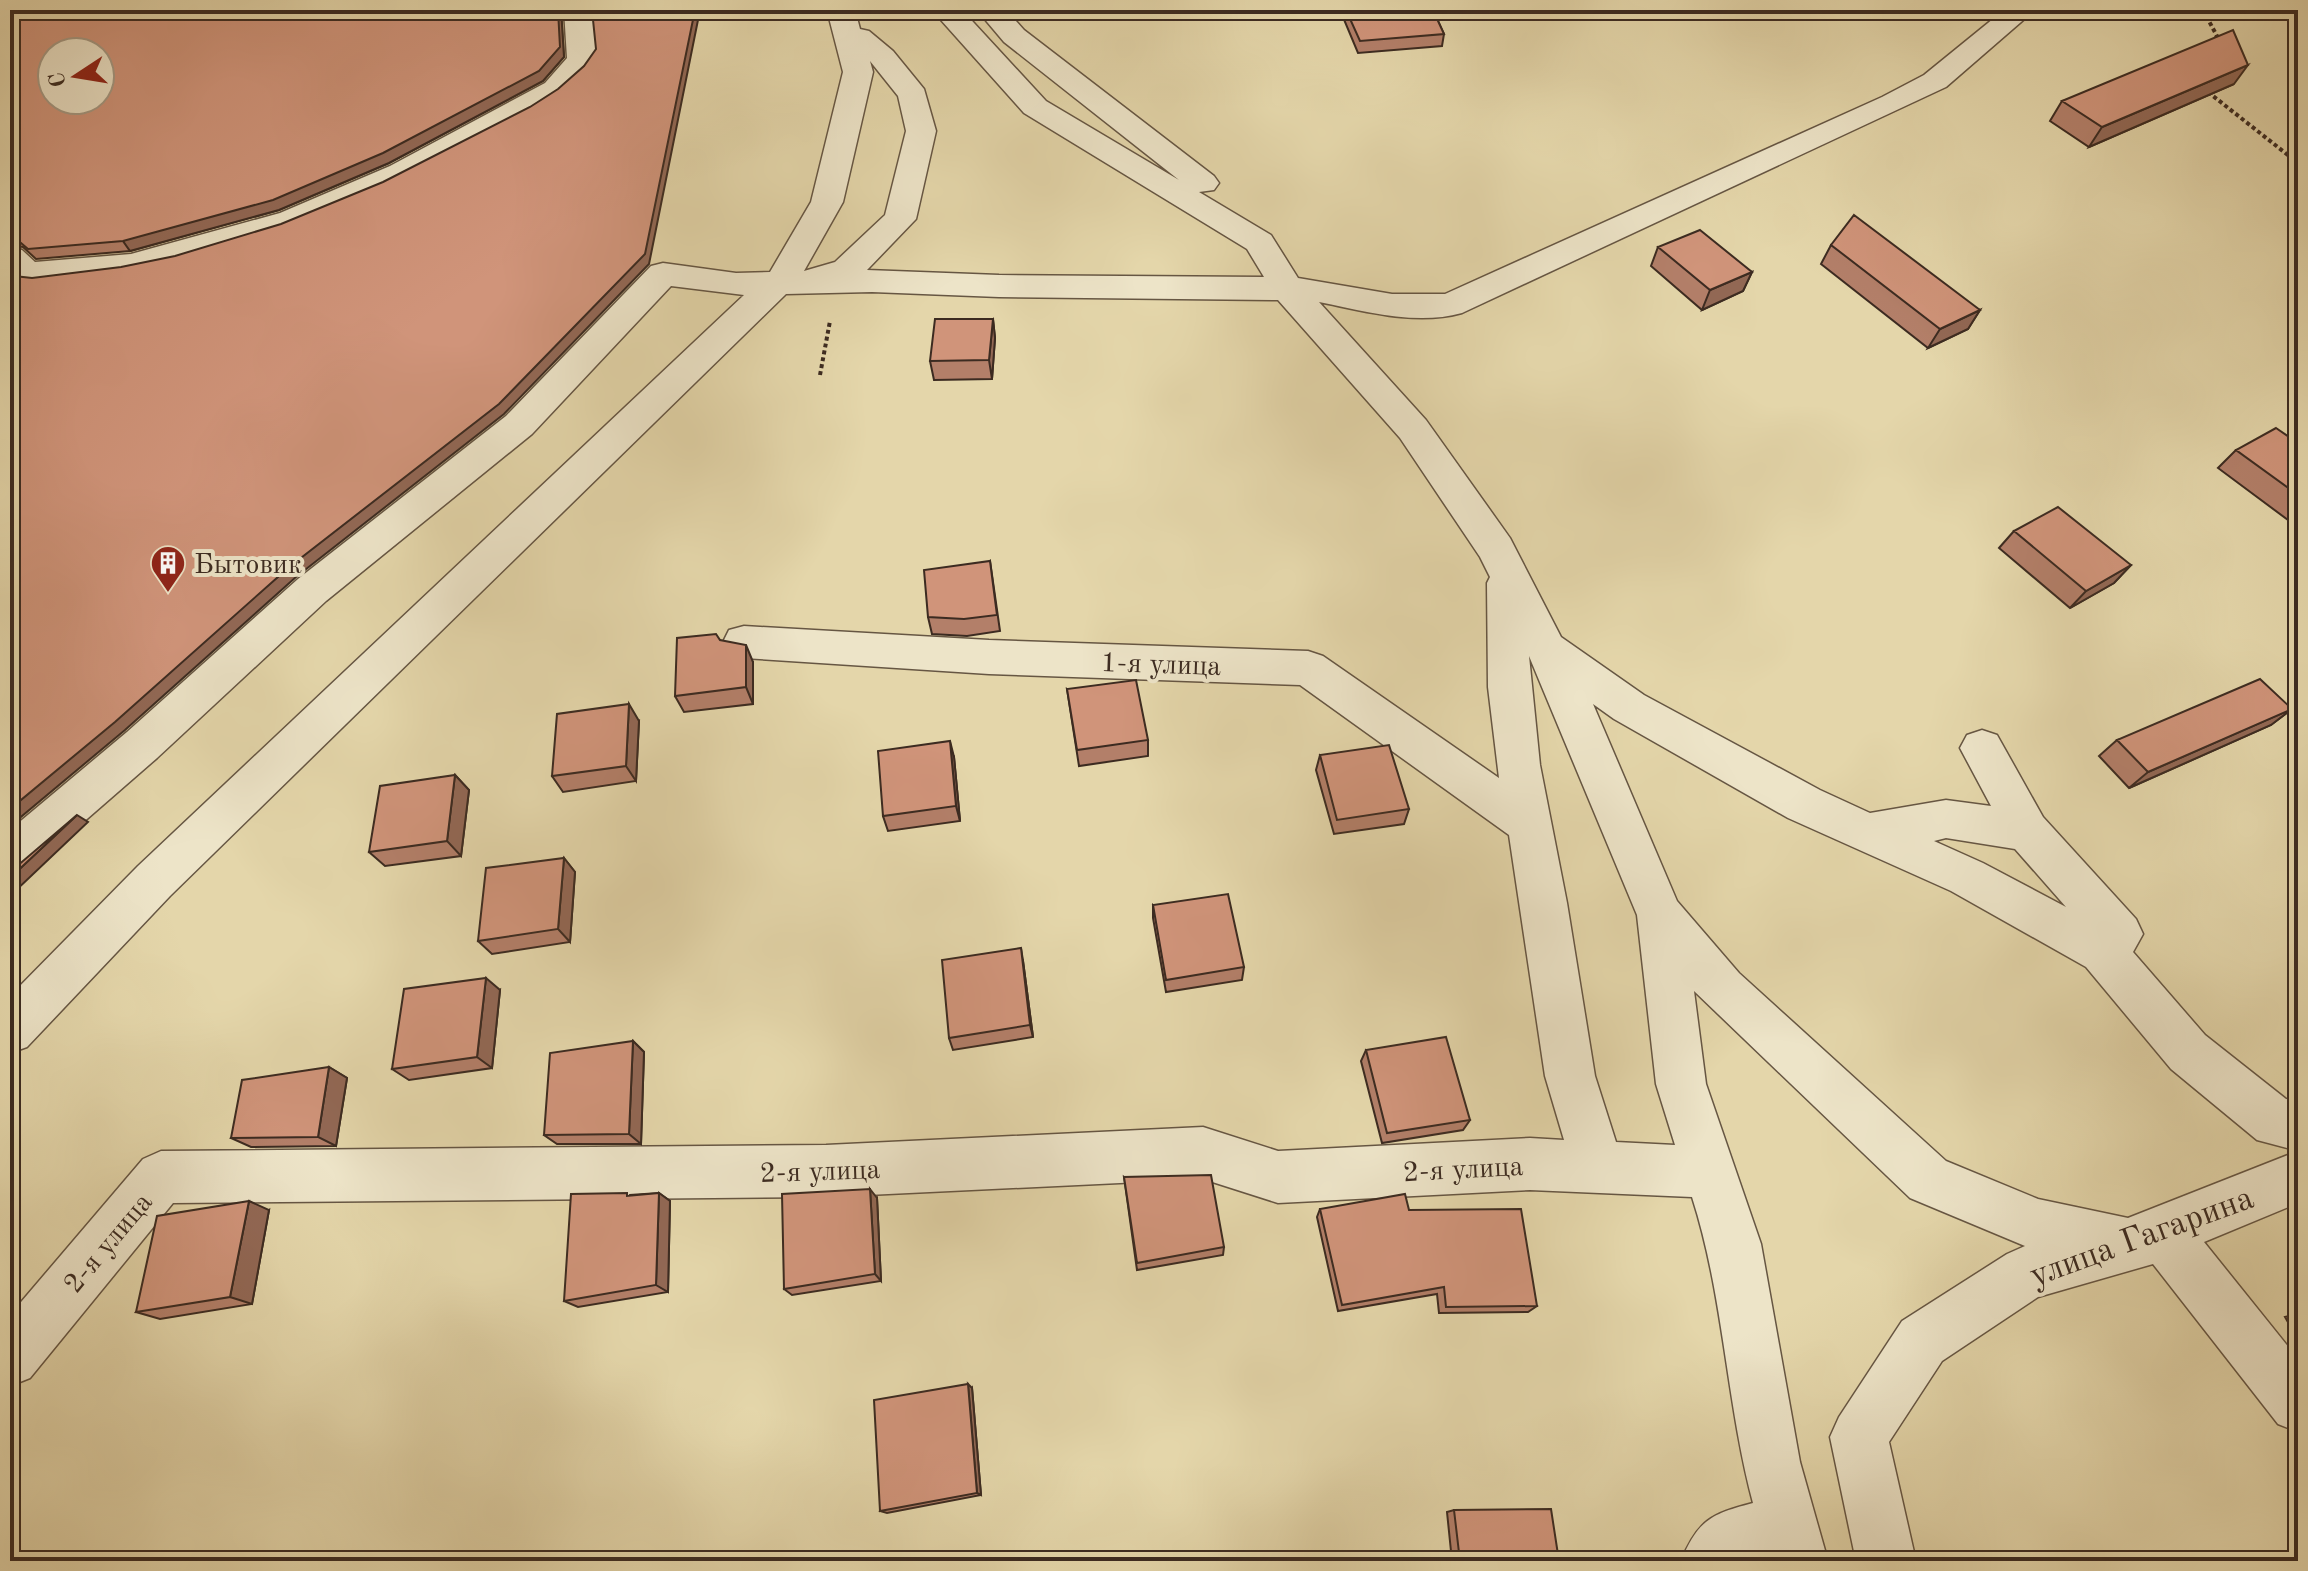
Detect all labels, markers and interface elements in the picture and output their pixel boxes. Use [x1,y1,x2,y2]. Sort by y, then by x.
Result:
north arrow [36,36,116,116]
text: С [46,70,71,89]
building icon: Бытовик [149,544,187,594]
place label: Бытовик [194,552,302,580]
street label: 1-я улица [1100,650,1222,682]
street label: 2-я улица [1402,1154,1524,1188]
street label: 2-я улица [759,1157,881,1189]
street label: улица Гагарина [2026,1182,2259,1294]
street label: 2-я улица [60,1189,159,1299]

